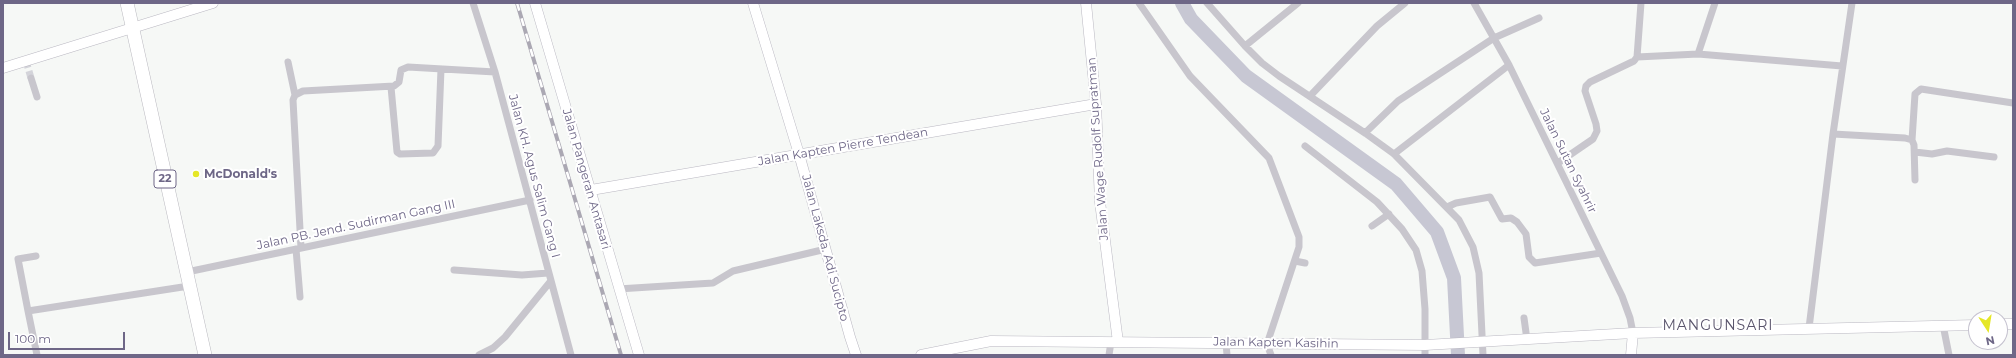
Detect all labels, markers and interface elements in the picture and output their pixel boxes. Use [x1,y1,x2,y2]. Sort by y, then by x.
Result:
street label: Jalan Wage Rudolf Supratman [1084,57,1112,241]
street label: Jalan KH. Agus Salim Gang I [505,93,563,259]
street label: Jalan Sutan Syahrir [1536,106,1600,216]
street label: Jalan Pangeran Antasari [559,107,613,251]
street label: Jalan Kapten Pierre Tendean [757,125,929,169]
place label: McDonald's [204,167,277,181]
marker: McDonald's [191,169,201,179]
road number: 22 [154,170,176,188]
street label: Jalan Laksda. Adi Sucipto [798,173,852,323]
street label: Jalan PB. Jend. Sudirman Gang III [256,197,456,253]
north arrow [1968,310,2008,350]
district label: MANGUNSARI [1662,318,1774,334]
scale bar [10,324,127,350]
text: 100 m [15,331,51,346]
text: N [1984,333,1996,349]
street label: Jalan Kapten Kasihin [1213,335,1339,351]

